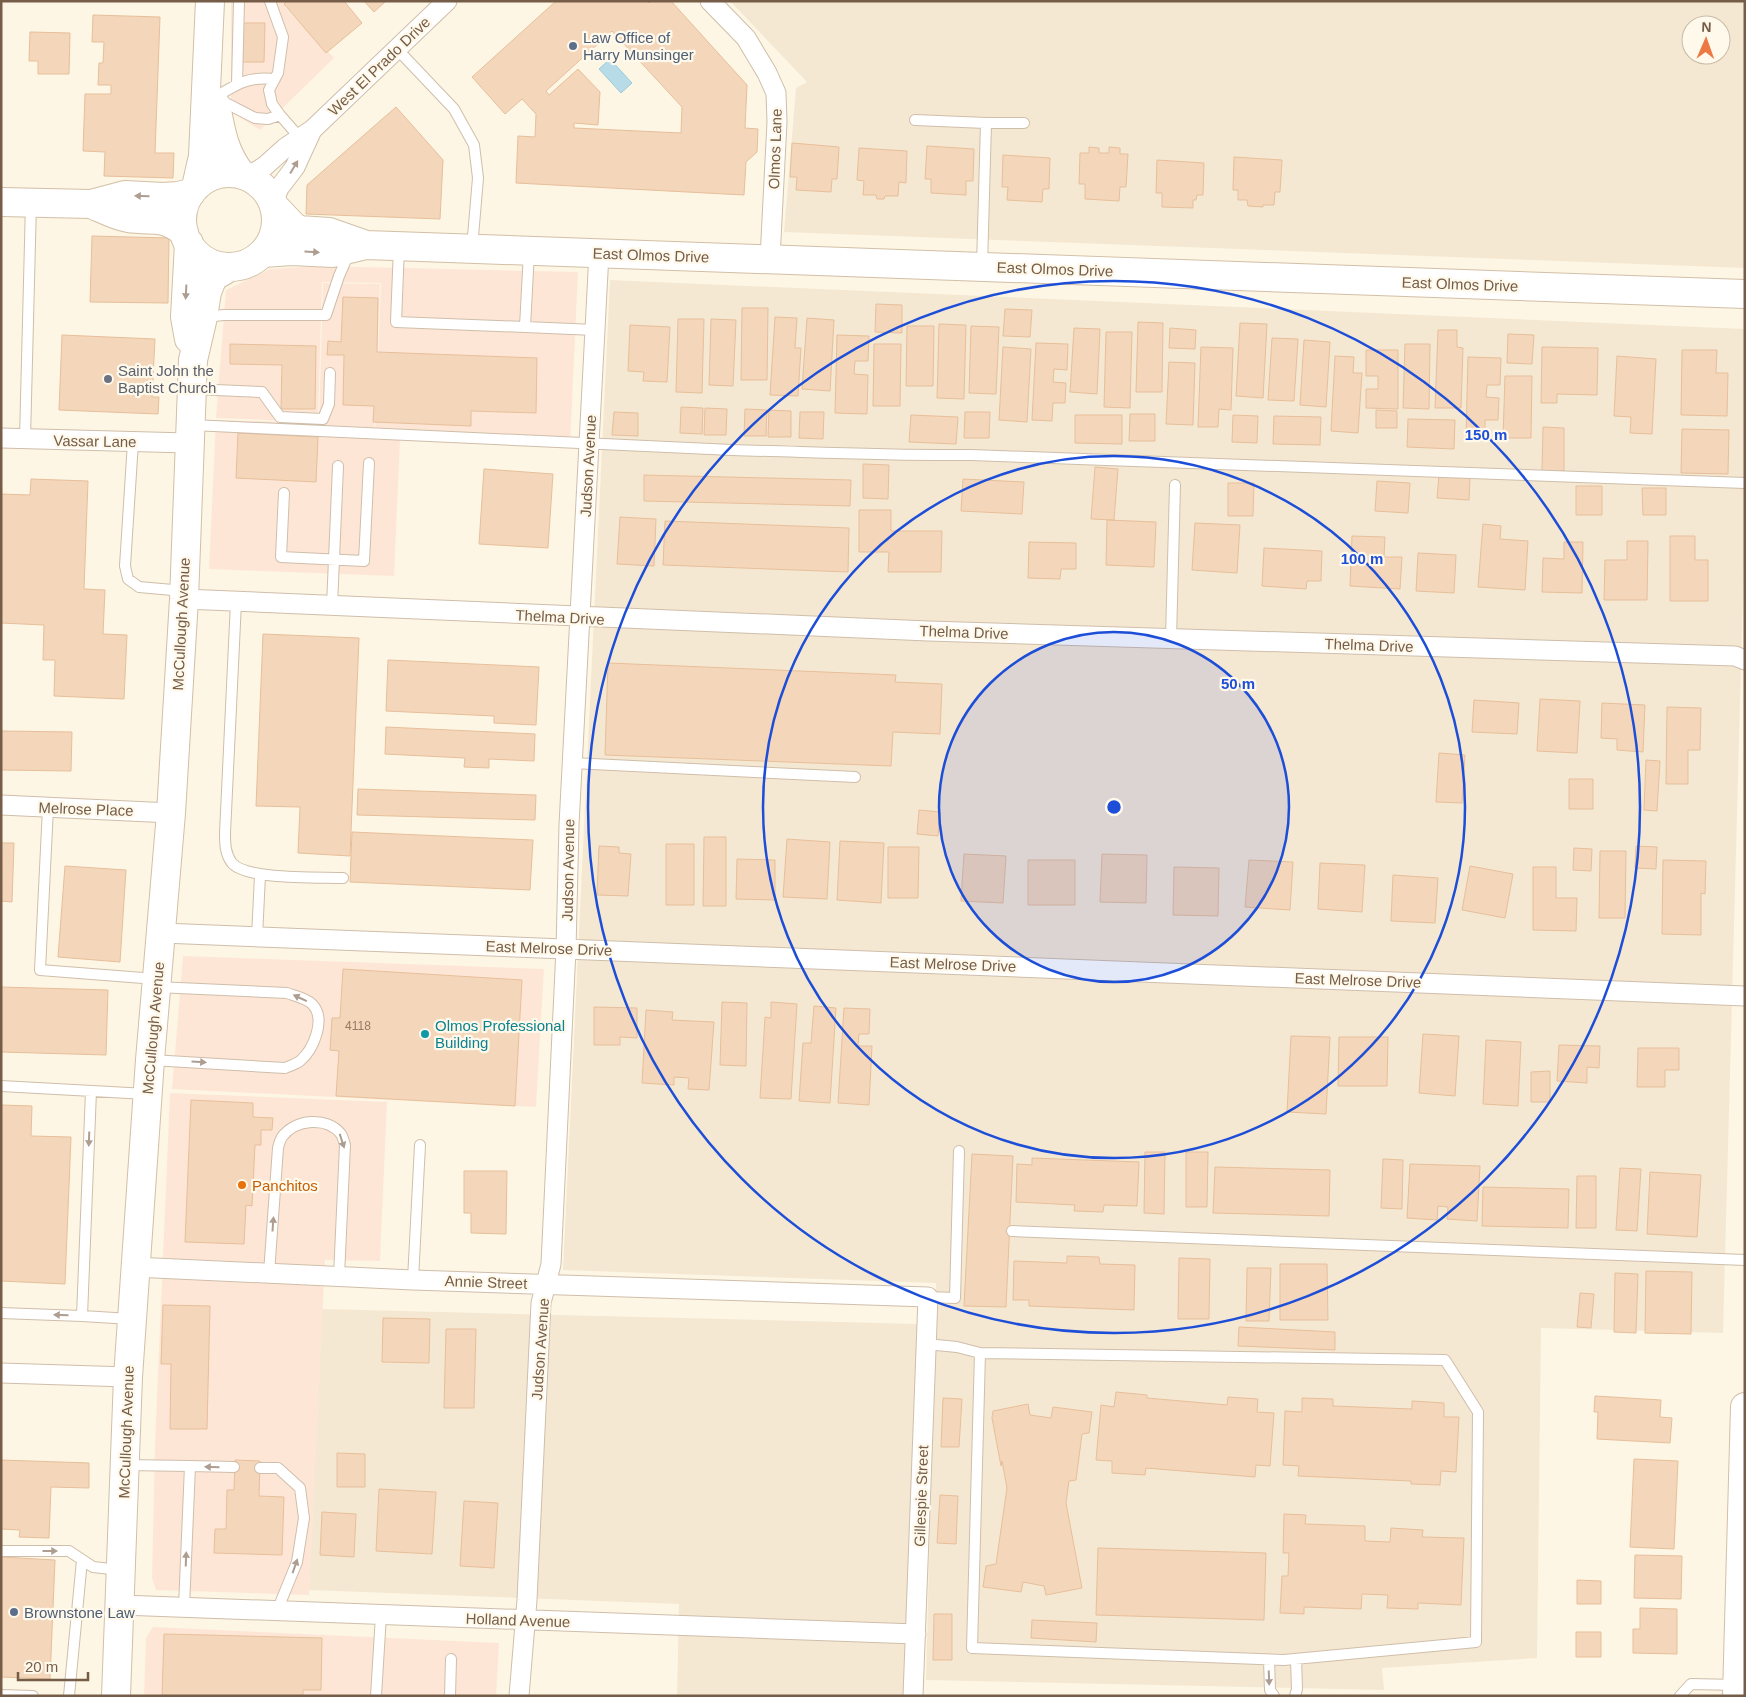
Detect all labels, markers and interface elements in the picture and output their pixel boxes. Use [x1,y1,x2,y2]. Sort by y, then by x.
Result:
street label: West El Prado Drive [325,13,433,119]
north arrow [1681,15,1731,65]
text: N [1701,19,1712,35]
place label: Law Office of Harry Munsinger [583,29,694,63]
marker: Law Office of Harry Munsinger [567,40,579,52]
street label: Olmos Lane [765,108,785,190]
one-way arrow [290,159,298,174]
one-way arrow [134,192,150,200]
street label: East Olmos Drive [592,244,710,266]
one-way arrow [304,248,320,256]
street label: East Olmos Drive [996,258,1114,280]
street label: East Olmos Drive [1401,273,1519,295]
one-way arrow [182,284,190,300]
place label: Saint John the Baptist Church [118,362,216,396]
marker: Saint John the Baptist Church [102,373,114,385]
street label: Judson Avenue [577,414,599,518]
text: 150 m [1465,426,1507,443]
street label: Vassar Lane [53,432,137,450]
text: 100 m [1341,550,1383,567]
street label: McCullough Avenue [169,557,193,691]
street label: Thelma Drive [515,606,605,628]
street label: Thelma Drive [919,622,1009,642]
street label: Thelma Drive [1324,635,1414,655]
text: 50 m [1221,675,1255,692]
centre of rings [1105,798,1123,816]
street label: Melrose Place [38,799,134,819]
street label: Judson Avenue [559,819,577,921]
street label: East Melrose Drive [485,937,613,959]
street label: East Melrose Drive [889,953,1017,975]
street label: McCullough Avenue [139,961,167,1095]
street label: East Melrose Drive [1294,969,1422,991]
one-way arrow [293,994,307,1002]
place label: Olmos Professional Building [435,1017,565,1051]
house number: 4118 [345,1019,371,1033]
marker: Olmos Professional Building [419,1028,431,1040]
one-way arrow [191,1059,207,1067]
one-way arrow [85,1132,93,1148]
one-way arrow [339,1134,347,1149]
place label: Panchitos [252,1177,318,1194]
marker: Panchitos [236,1179,248,1191]
one-way arrow [269,1216,277,1232]
street label: Annie Street [444,1272,528,1292]
street label: Judson Avenue [528,1297,552,1401]
one-way arrow [53,1311,69,1319]
street label: McCullough Avenue [115,1365,137,1499]
street label: Gillespie Street [911,1444,931,1547]
one-way arrow [204,1462,220,1470]
one-way arrow [42,1547,58,1555]
one-way arrow [182,1550,190,1566]
one-way arrow [292,1558,299,1573]
place label: Brownstone Law [24,1604,135,1621]
marker: Brownstone Law [8,1606,20,1618]
street label: Holland Avenue [465,1610,571,1630]
scale bar [18,1650,88,1682]
text: 20 m [25,1658,58,1675]
one-way arrow [1266,1671,1274,1687]

